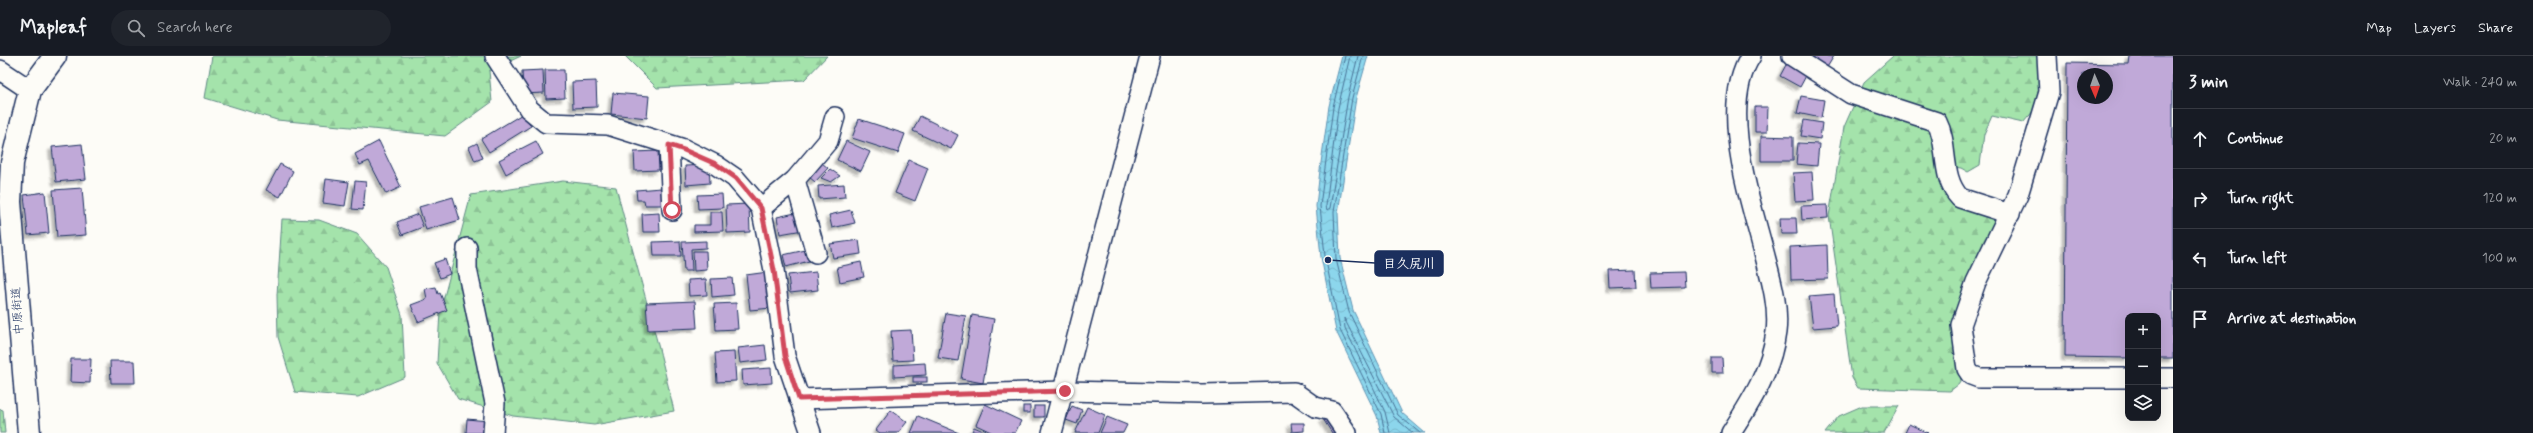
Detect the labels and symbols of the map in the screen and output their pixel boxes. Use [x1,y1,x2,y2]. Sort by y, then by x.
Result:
north arrow [2077,68,2113,104]
route start [663,201,681,219]
callout: 目久尻川 [1375,251,1443,276]
text: 目久尻川 [1383,256,1435,273]
street label: 中原街道 [8,286,28,336]
route end [1056,382,1074,400]

